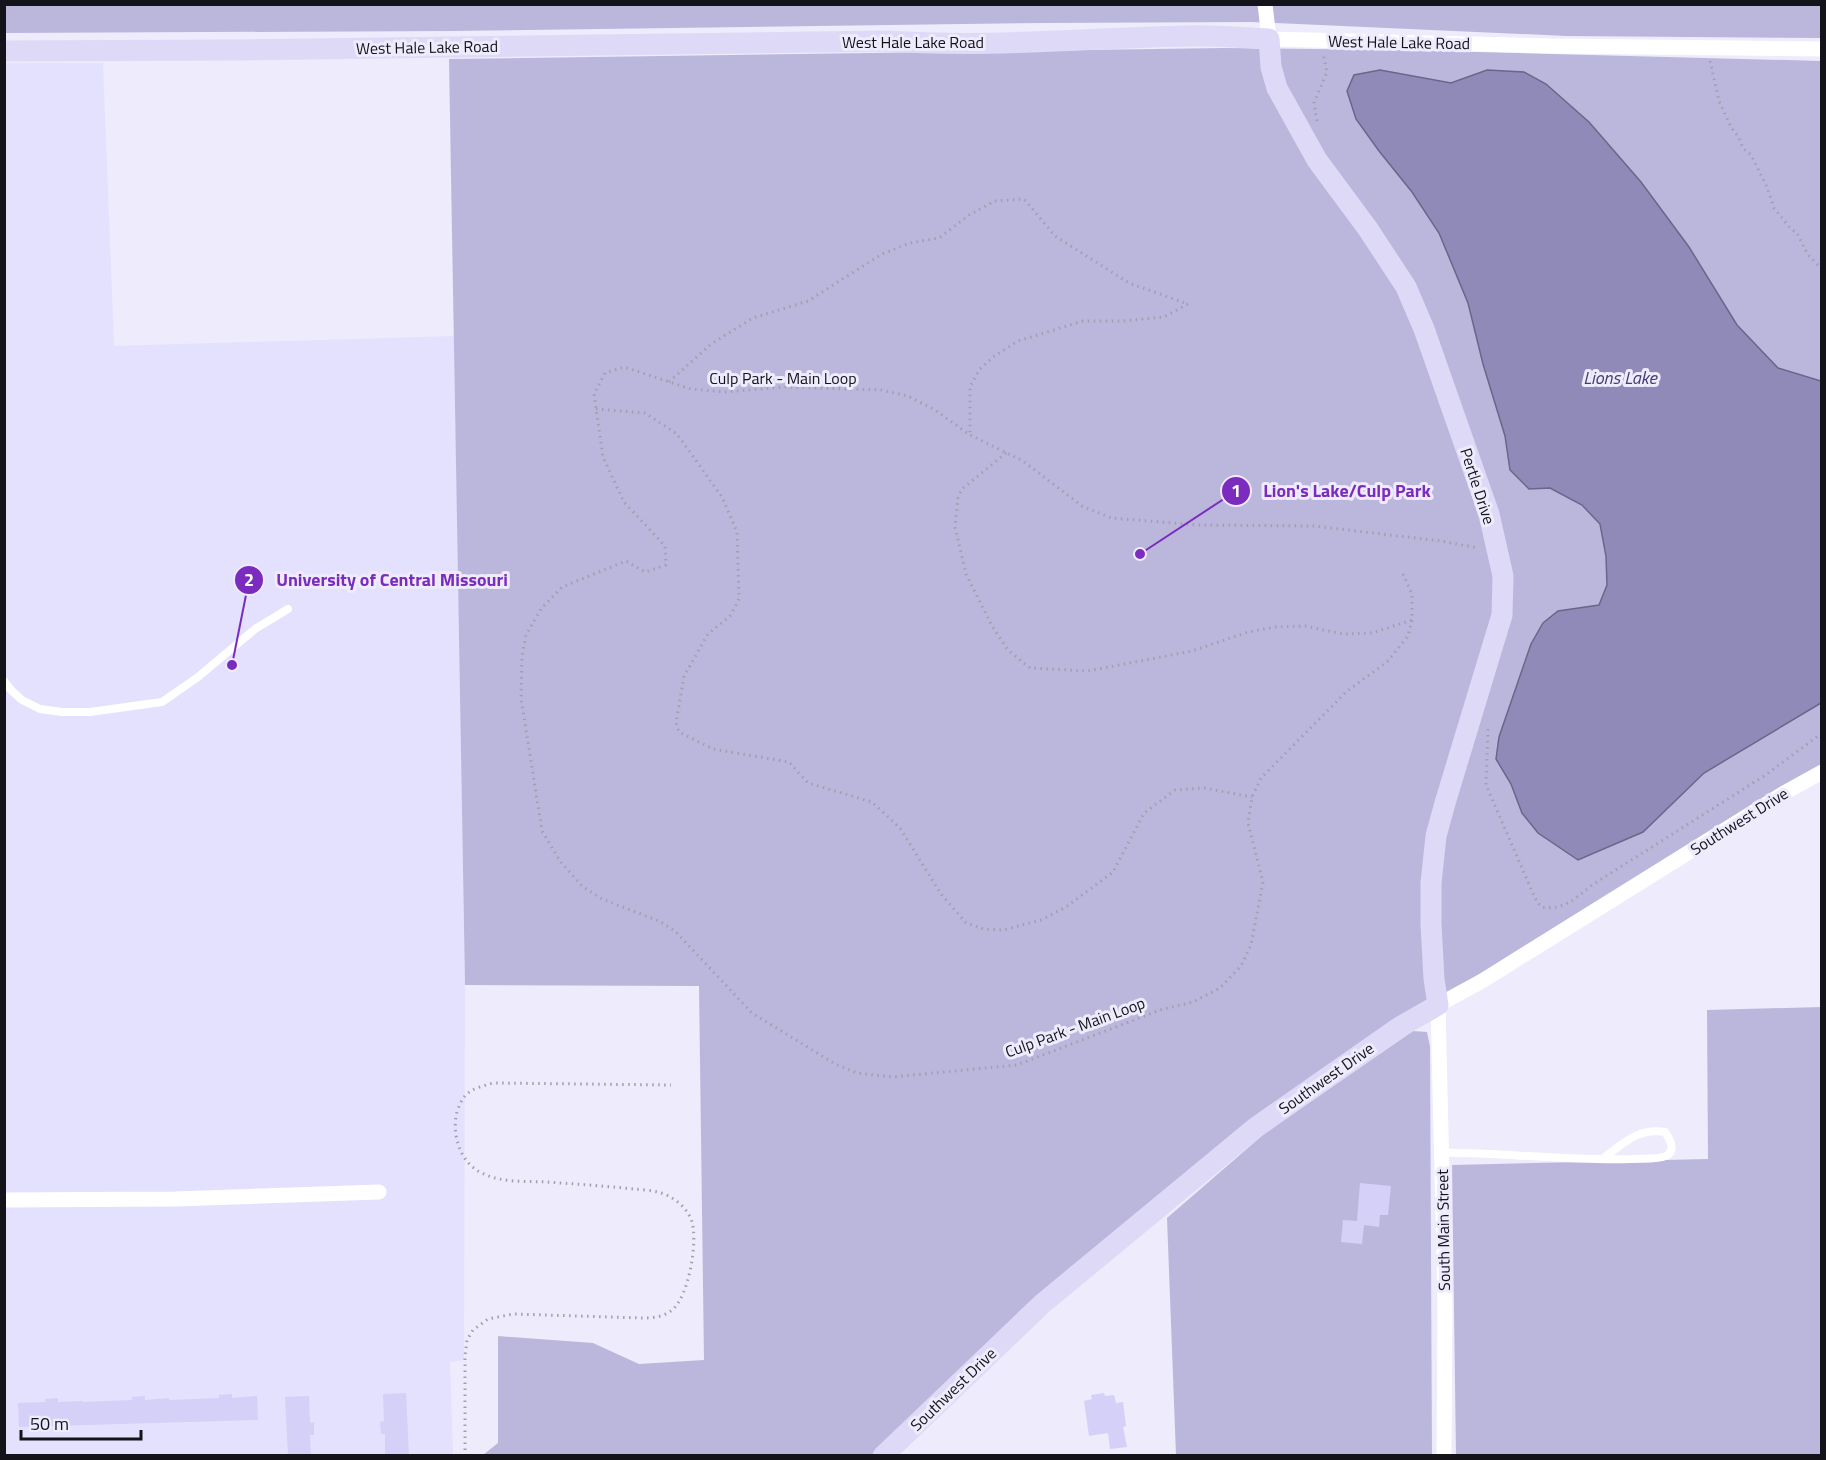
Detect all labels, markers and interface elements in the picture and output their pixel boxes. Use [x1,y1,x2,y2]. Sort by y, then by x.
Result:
street label: West Hale Lake Road [1328,29,1470,55]
street label: West Hale Lake Road [842,30,984,54]
street label: West Hale Lake Road [356,34,498,60]
water label: Lions Lake [1583,364,1659,391]
street label: Culp Park - Main Loop [709,366,857,390]
street label: Pertle Drive [1454,445,1502,527]
callout: Lion's Lake/Culp Park [1221,473,1443,509]
text: 1 [1231,477,1241,504]
text: Lion's Lake/Culp Park [1263,477,1431,504]
callout: University of Central Missouri [234,562,520,598]
text: 2 [244,566,254,593]
text: University of Central Missouri [276,566,508,593]
street label: Southwest Drive [1685,781,1793,861]
street label: Culp Park - Main Loop [1002,991,1148,1063]
street label: Southwest Drive [1273,1036,1379,1120]
street label: South Main Street [1430,1169,1456,1291]
street label: Southwest Drive [905,1342,1001,1436]
scale bar [21,1403,141,1441]
text: 50 m [30,1410,69,1437]

